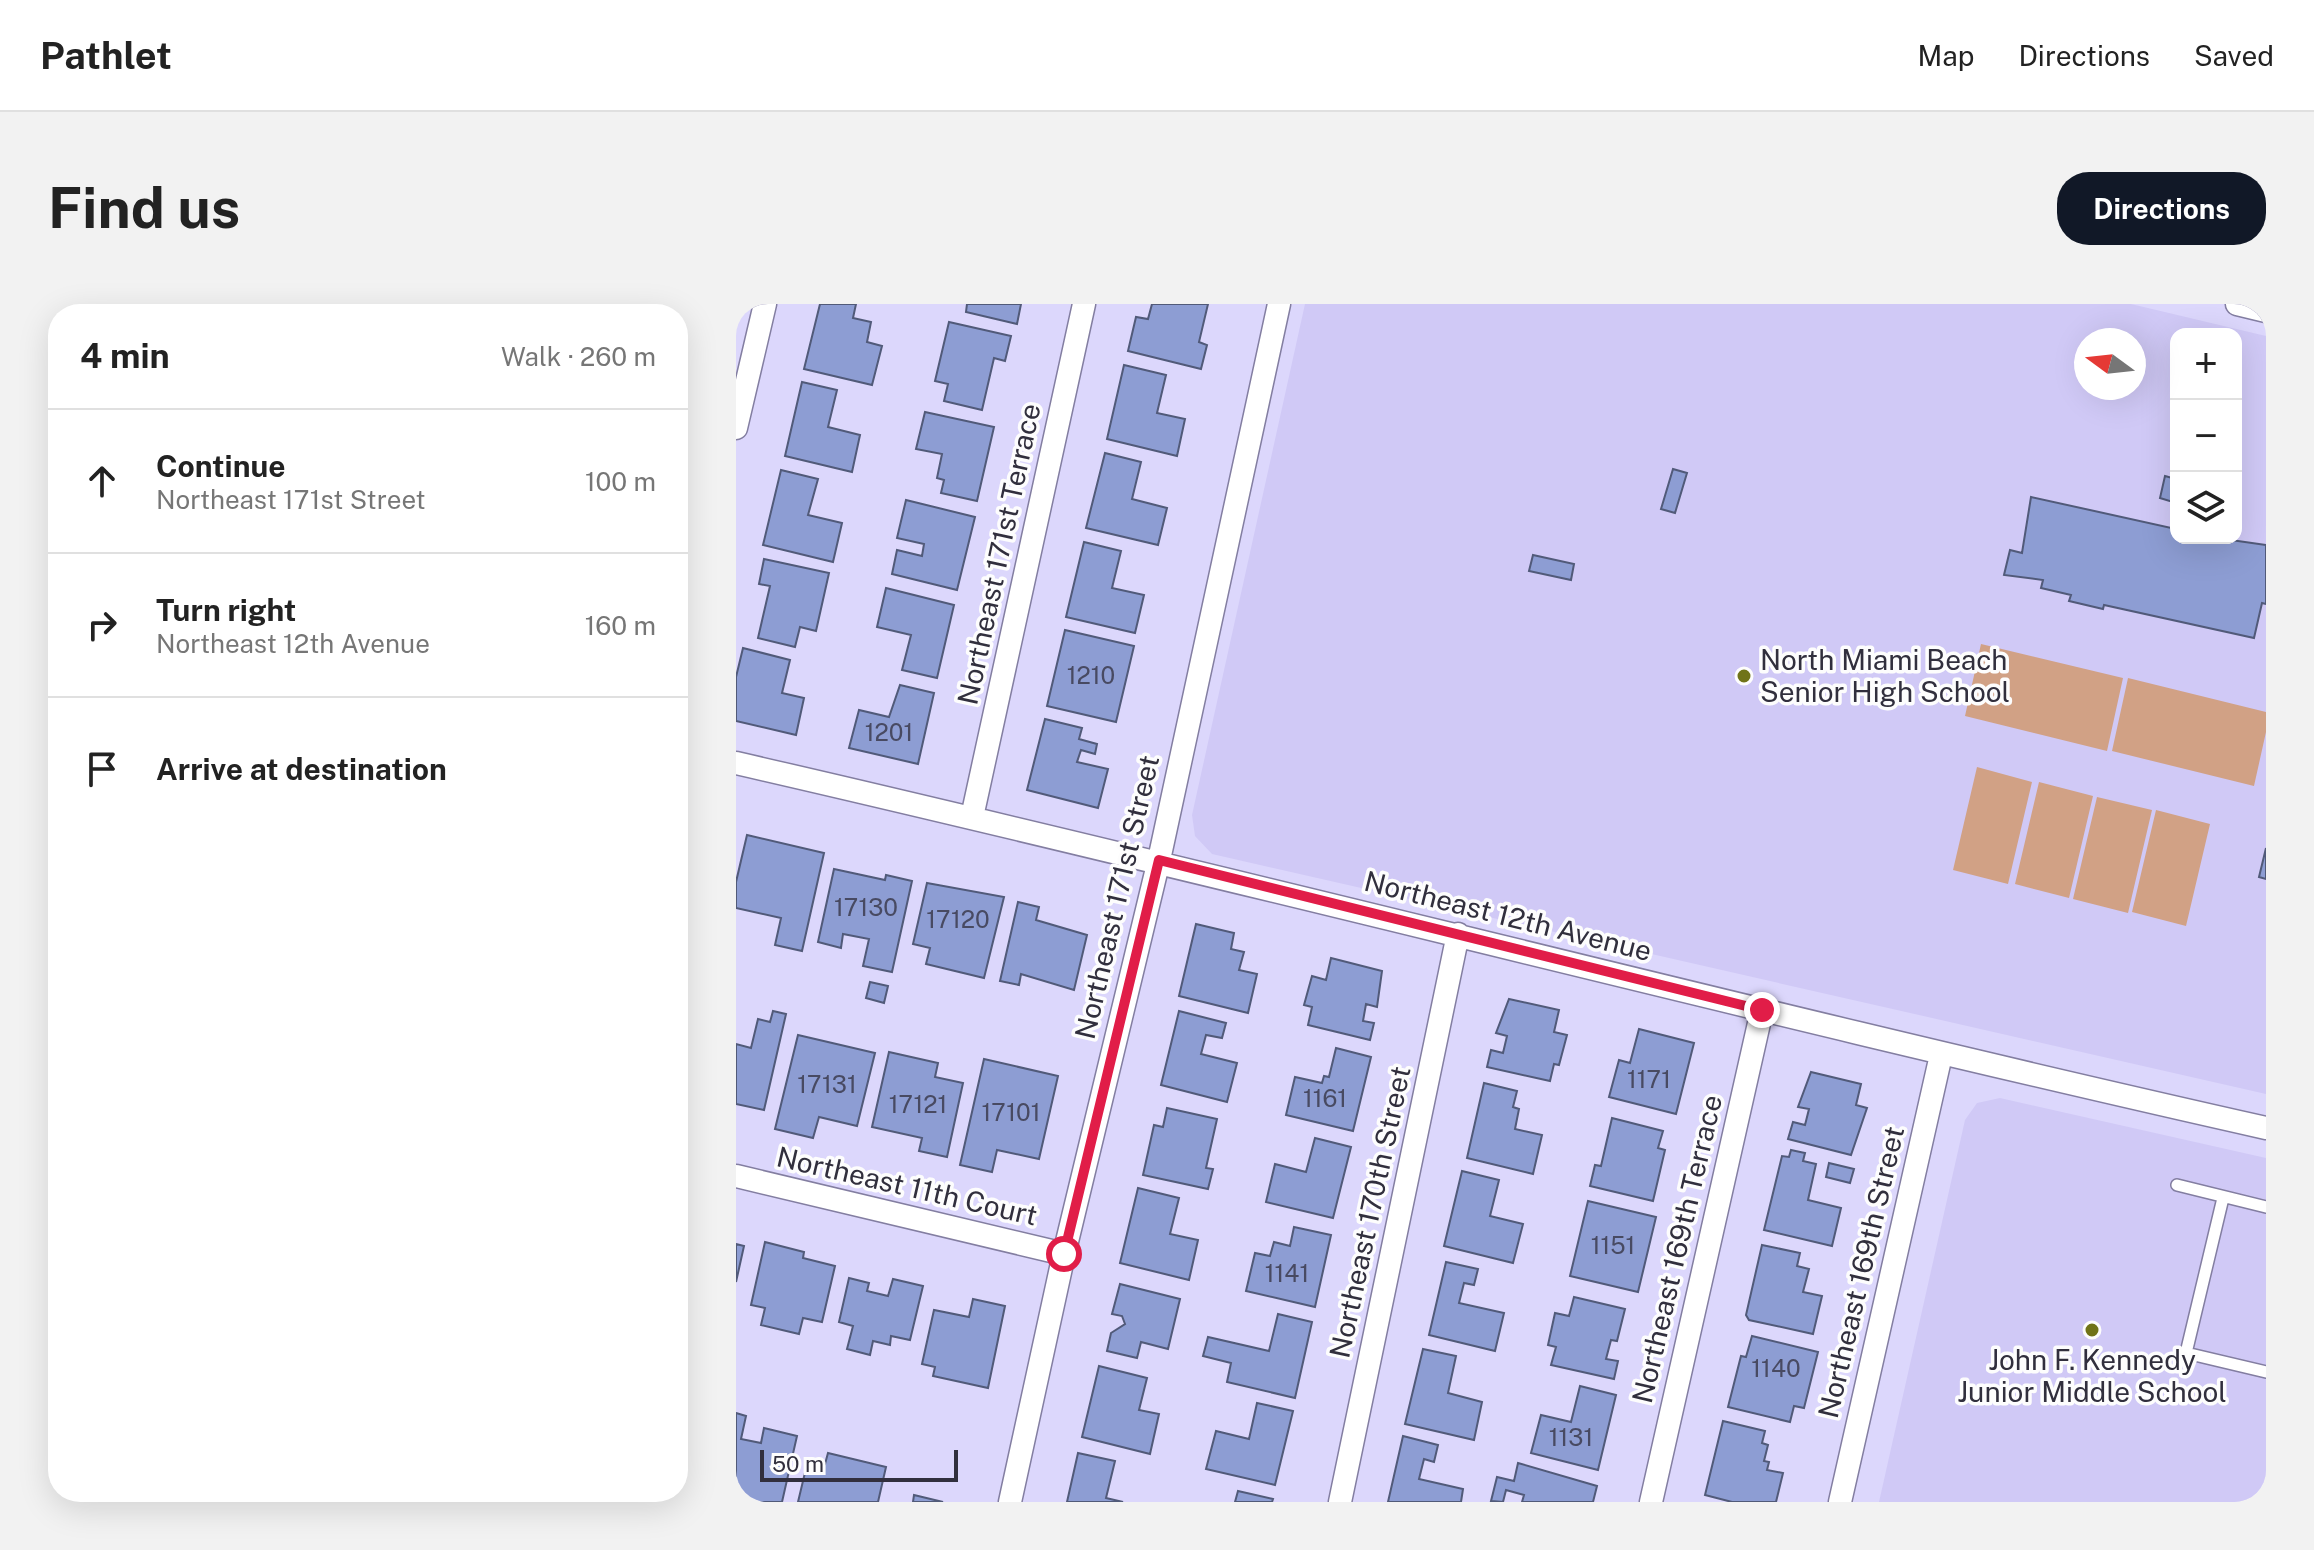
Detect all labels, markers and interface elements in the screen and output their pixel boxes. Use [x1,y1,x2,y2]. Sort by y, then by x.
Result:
text: Pathlet [40,33,172,78]
text: Map [1918,39,1974,72]
text: Directions [2018,39,2150,72]
text: Saved [2194,39,2274,72]
button: Directions [2057,172,2266,245]
text: Find us [48,175,240,241]
north arrow [2074,328,2146,400]
map controls [2170,328,2242,544]
button: + [2170,328,2242,400]
text: 4 min [80,336,170,376]
text: Walk · 260 m [501,341,656,372]
street label: Northeast 171st Terrace [950,400,1047,707]
button: − [2170,400,2242,472]
text: Continue [156,448,286,484]
icon: ahead [80,459,124,503]
text: 100 m [585,466,656,497]
button: layers [2170,472,2242,544]
text: Northeast 171st Street [156,484,426,515]
text: Turn right [156,592,296,628]
icon: right [80,603,124,647]
text: 160 m [585,610,656,641]
text: Northeast 12th Avenue [156,628,430,659]
place label: North Miami Beach Senior High School [1760,643,2010,708]
house number: 1210 [1067,661,1115,689]
marker: North Miami Beach Senior High School [1735,667,1753,685]
house number: 1201 [865,718,913,746]
icon: arrive [80,747,124,791]
text: Arrive at destination [156,751,447,787]
street label: Northeast 171st Street [1068,752,1165,1042]
street label: Northeast 12th Avenue [1361,864,1655,967]
house number: 17130 [834,893,898,921]
house number: 17120 [926,905,990,933]
route end [1744,992,1780,1028]
street label: Northeast 170th Street [1322,1063,1417,1361]
house number: 1171 [1627,1065,1671,1093]
house number: 17131 [797,1070,857,1098]
house number: 1161 [1303,1084,1347,1112]
house number: 17121 [889,1090,947,1118]
street label: Northeast 169th Terrace [1625,1092,1728,1406]
house number: 17101 [982,1098,1040,1126]
street label: Northeast 169th Street [1811,1123,1910,1421]
street label: Northeast 11th Court [774,1139,1041,1232]
house number: 1151 [1591,1231,1635,1259]
route start [1046,1236,1082,1272]
house number: 1141 [1265,1259,1309,1287]
marker: John F. Kennedy Junior Middle School [2083,1321,2101,1339]
place label: John F. Kennedy Junior Middle School [1957,1343,2227,1408]
house number: 1140 [1751,1354,1801,1382]
house number: 1131 [1549,1423,1593,1451]
scale bar [760,1446,958,1482]
text: 50 m [772,1451,824,1477]

